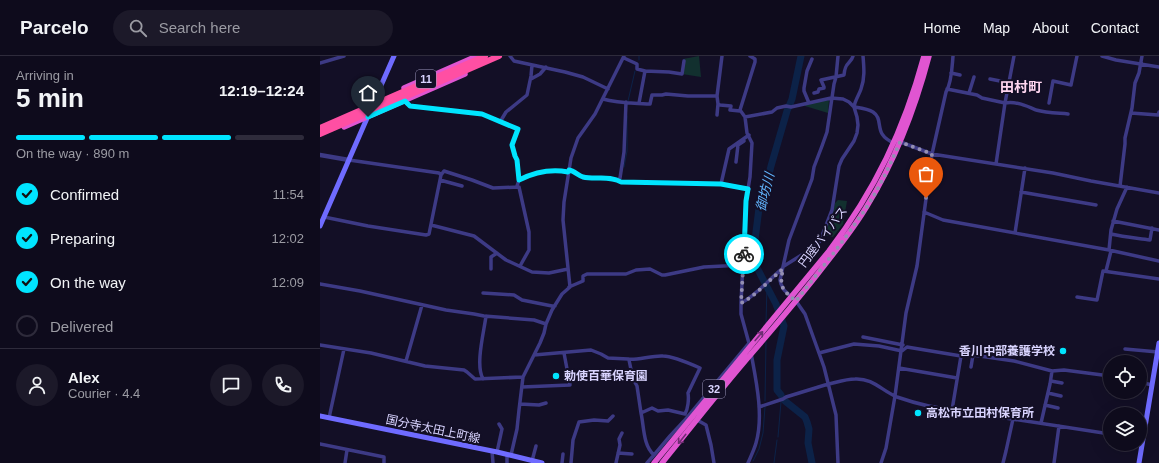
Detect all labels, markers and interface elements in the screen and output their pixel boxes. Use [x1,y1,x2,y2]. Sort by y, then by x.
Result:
search box [113,10,393,46]
text: Parcelo [20,17,89,38]
icon: search [127,17,149,39]
text: Search here [159,19,240,36]
text: Home [924,20,961,36]
text: Map [983,20,1010,36]
text: About [1032,20,1069,36]
text: Contact [1091,20,1139,36]
text: Arriving in [16,68,74,83]
road number: 11 [416,70,436,88]
pin [351,76,385,117]
district label: 田村町 [1000,79,1042,95]
text: 12:19–12:24 [219,82,304,99]
icon: home [357,82,379,104]
text: 5 min [16,83,84,113]
text: On the way · 890 m [16,146,129,161]
pin [909,157,943,198]
icon: bag [915,163,937,185]
water label: 御坊川 [753,169,777,213]
icon: check [16,183,38,205]
text: Confirmed [50,186,119,203]
text: 11:54 [272,187,304,202]
street label: 円座バイパス [796,204,850,270]
icon: check [16,227,38,249]
text: Preparing [50,230,115,247]
text: 12:02 [271,231,304,246]
courier [724,234,764,274]
icon: bike [733,243,755,265]
icon: check [16,271,38,293]
text: On the way [50,274,126,291]
text: 12:09 [271,275,304,290]
text: Delivered [50,318,113,335]
one-way arrow [754,330,763,341]
place label: 香川中部養護学校 [959,344,1055,358]
marker: 香川中部養護学校 [1058,346,1068,356]
map controls [1103,355,1147,451]
button: locate [1103,355,1147,399]
button: person [16,364,58,406]
button: chat [210,364,252,406]
button: phone [262,364,304,406]
text: Alex [68,369,100,386]
place label: 勅使百華保育園 [564,369,648,383]
marker: 勅使百華保育園 [551,371,561,381]
road number: 32 [703,380,725,398]
text: Courier · 4.4 [68,386,140,401]
place label: 高松市立田村保育所 [926,406,1034,420]
button: layers [1103,407,1147,451]
marker: 高松市立田村保育所 [913,408,923,418]
street label: 国分寺太田上町線 [385,412,481,446]
one-way arrow [677,433,686,444]

